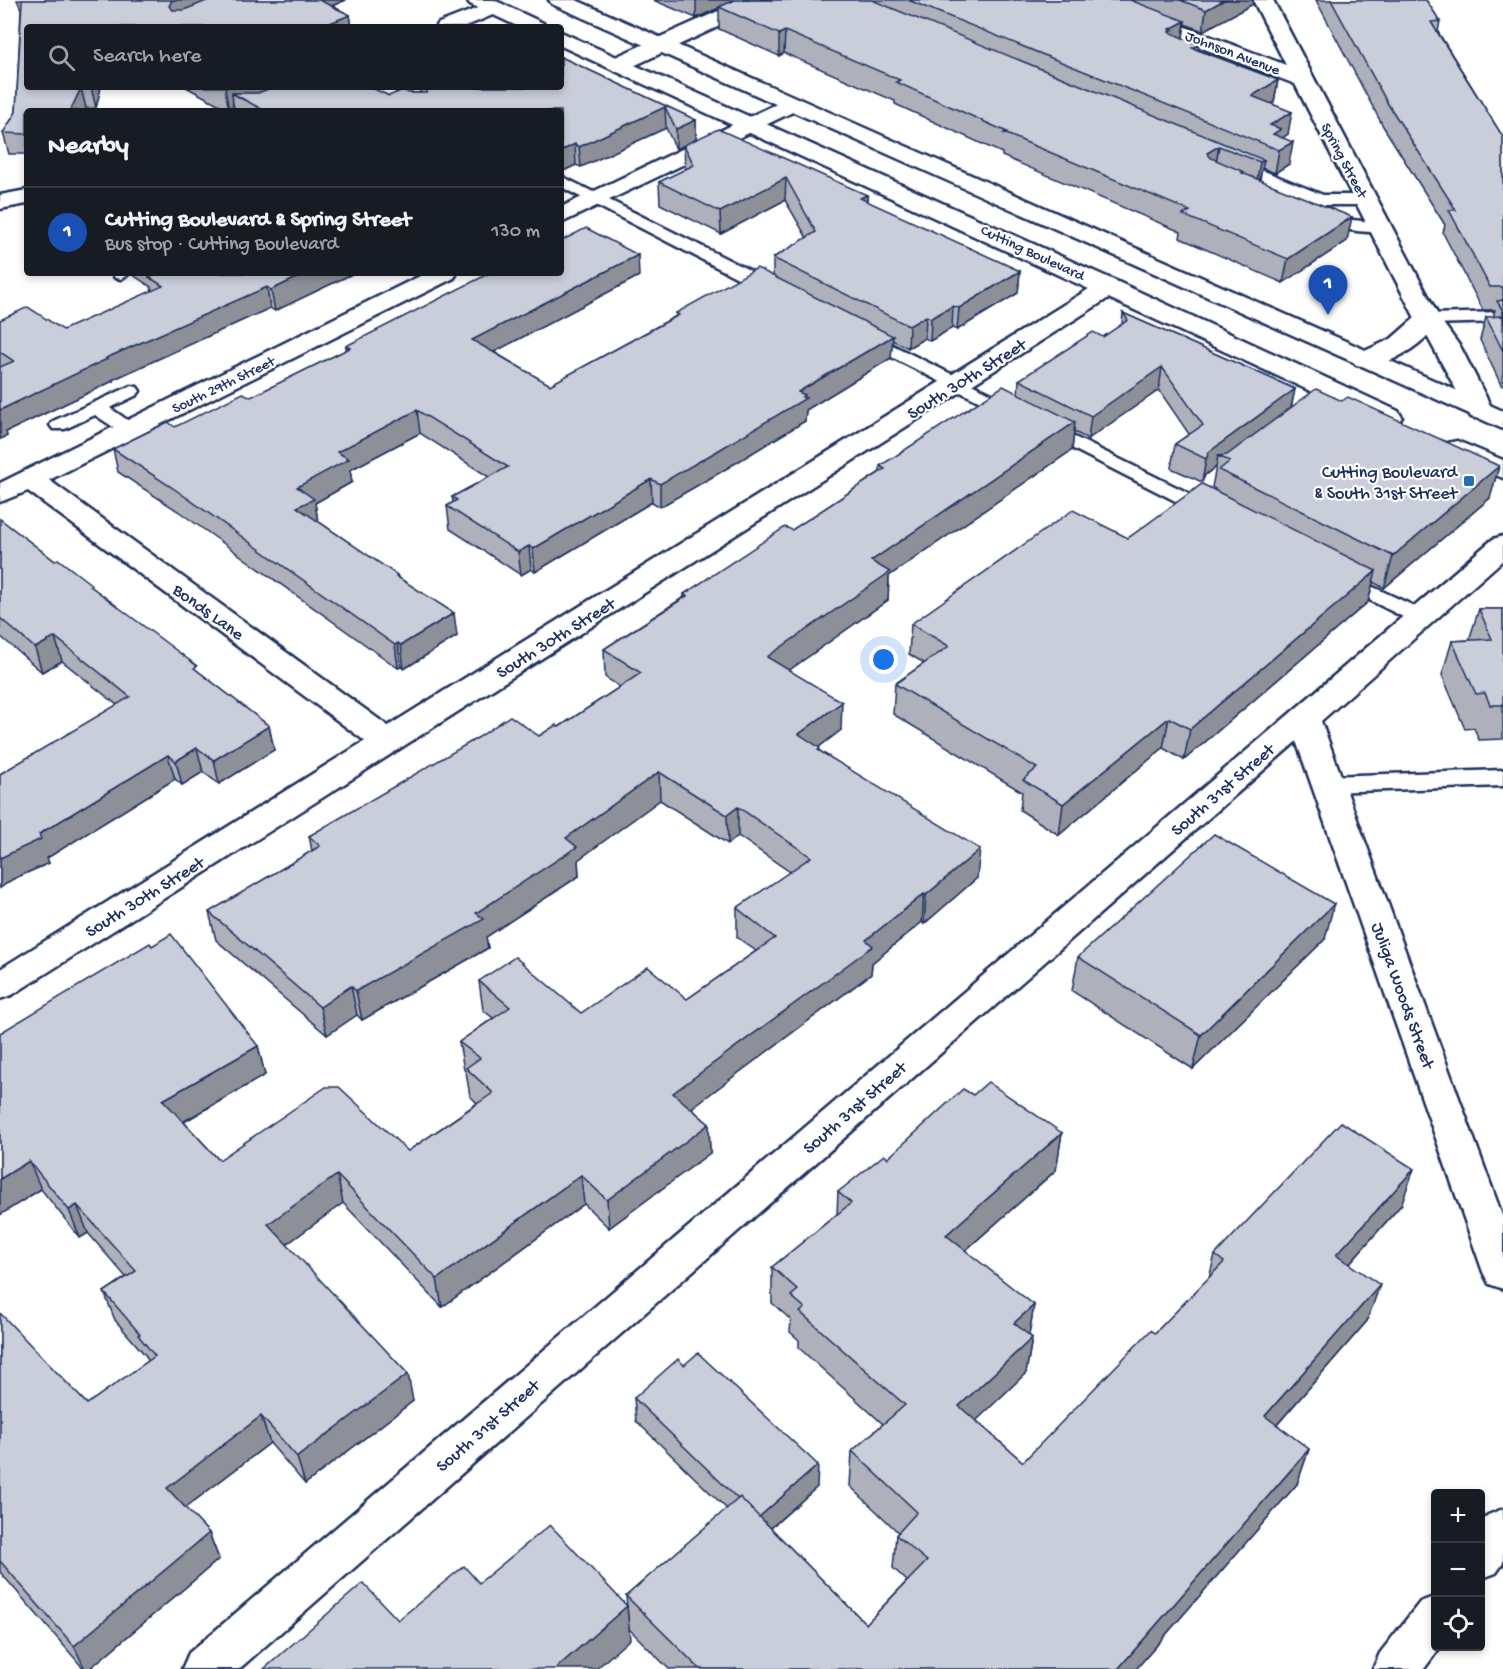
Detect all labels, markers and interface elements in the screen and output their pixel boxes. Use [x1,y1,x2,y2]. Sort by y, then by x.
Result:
search box [24,24,564,90]
street label: Johnson Avenue [1182,28,1282,80]
icon: search [45,41,78,74]
text: Search here [93,44,201,70]
street label: Spring Street [1316,120,1371,203]
text: Nearby [48,132,129,163]
text: Cutting Boulevard & Spring Street [105,208,411,234]
text: 1 [63,221,72,244]
text: 130 m [491,221,540,244]
street label: Cutting Boulevard [977,222,1088,286]
text: Bus stop · Cutting Boulevard [105,234,338,257]
pin: 1 [1308,266,1348,315]
street label: South 30th Street [904,334,1032,425]
street label: South 29th Street [170,352,280,418]
place label: Cutting Boulevard & South 31st Street [1314,463,1459,505]
marker: Cutting Boulevard & South 31st Street [1462,474,1476,488]
street label: Bonds Lane [167,580,248,646]
street label: South 30th Street [493,593,621,684]
your location [869,645,898,674]
street label: South 31st Street [1168,739,1281,842]
street label: South 30th Street [82,852,210,943]
street label: Juliga Woods Street [1365,920,1438,1073]
street label: South 31st Street [800,1057,913,1160]
street label: South 31st Street [433,1375,546,1478]
map controls [1431,1489,1485,1651]
button: + [1431,1489,1485,1543]
button: − [1431,1543,1485,1597]
button: locate [1431,1597,1485,1651]

